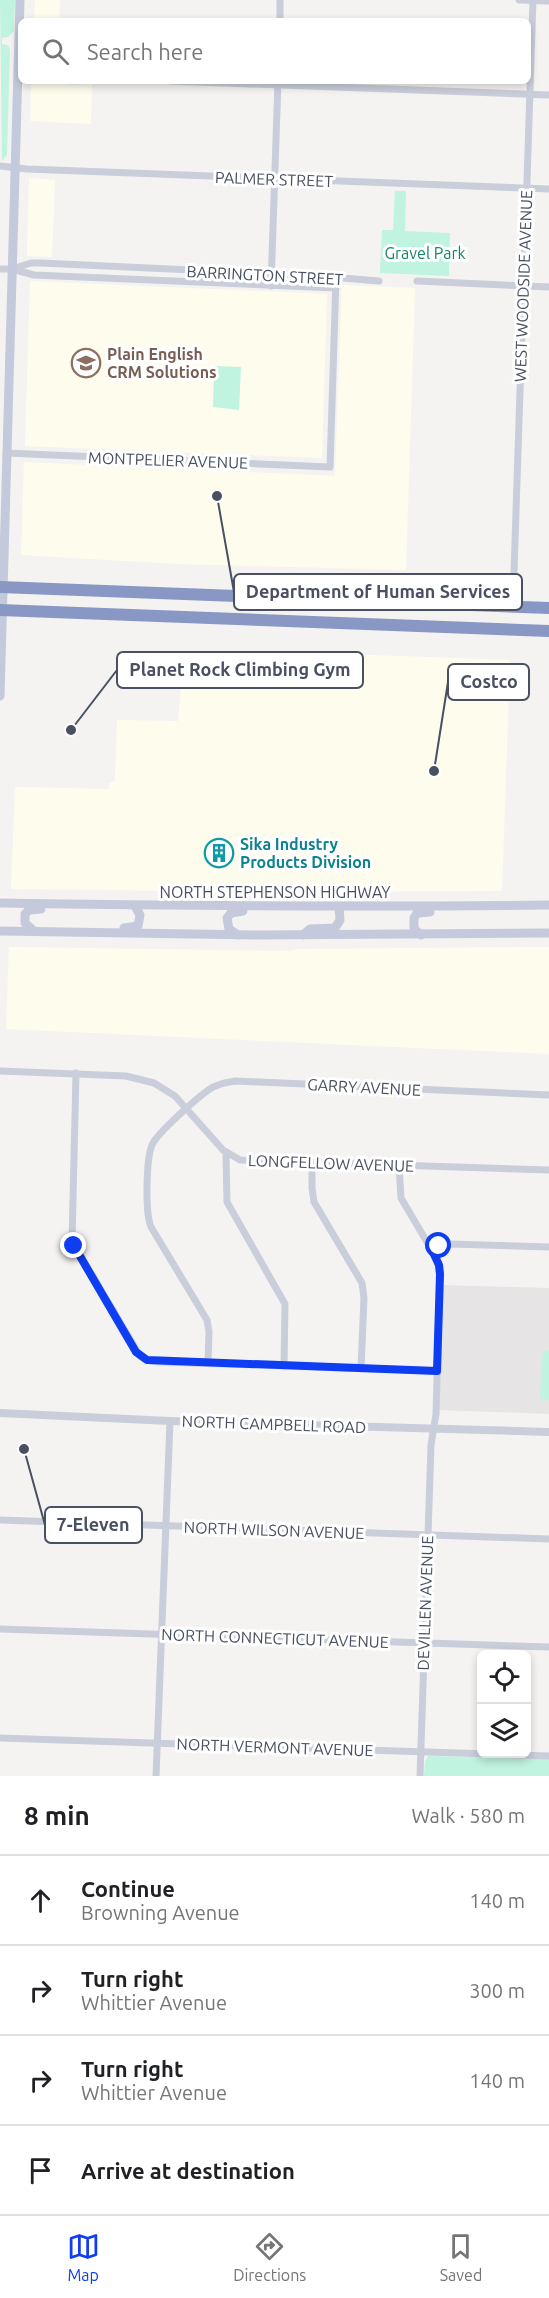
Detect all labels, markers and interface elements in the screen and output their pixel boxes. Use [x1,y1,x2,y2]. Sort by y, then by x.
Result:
search box [18,18,531,84]
icon: search [39,35,72,68]
text: Search here [87,39,203,64]
street label: PALMER STREET [215,168,333,190]
street label: WEST WOODSIDE AVENUE [511,190,535,382]
park label: Gravel Park [384,244,466,262]
street label: BARRINGTON STREET [186,262,344,288]
place label: Plain English CRM Solutions [107,345,217,381]
school or university icon: Plain English CRM Solutions [70,347,102,379]
street label: MONTPELIER AVENUE [88,448,248,472]
callout: Department of Human Services [234,574,522,610]
text: Department of Human Services [246,581,510,601]
callout: Planet Rock Climbing Gym [117,652,363,688]
text: Planet Rock Climbing Gym [129,659,351,679]
callout: Costco [448,664,529,700]
text: Costco [460,671,518,691]
place label: Sika Industry Products Division [240,835,371,871]
building icon: Sika Industry Products Division [203,837,235,869]
street label: NORTH STEPHENSON HIGHWAY [160,883,391,901]
street label: GARRY AVENUE [307,1075,421,1099]
street label: LONGFELLOW AVENUE [248,1151,414,1175]
route end [60,1232,86,1258]
route start [425,1232,451,1258]
street label: NORTH CAMPBELL ROAD [181,1412,367,1436]
callout: 7-Eleven [45,1507,142,1543]
text: 7-Eleven [57,1514,129,1534]
street label: NORTH WILSON AVENUE [183,1518,365,1542]
street label: DEVILLEN AVENUE [414,1535,436,1671]
street label: NORTH CONNECTICUT AVENUE [161,1625,389,1651]
map controls [477,1650,531,1758]
button: locate [477,1650,531,1704]
button: layers [477,1704,531,1758]
street label: NORTH VERMONT AVENUE [176,1735,374,1759]
text: 8 min [24,1801,90,1830]
text: Walk · 580 m [412,1804,525,1827]
text: Continue [81,1876,175,1901]
icon: ahead [24,1884,57,1917]
text: 140 m [469,1889,525,1912]
text: Browning Avenue [81,1901,240,1924]
text: Turn right [81,1966,183,1991]
icon: right [24,1974,57,2007]
text: 300 m [469,1979,525,2002]
text: Whittier Avenue [81,1991,227,2014]
text: Turn right [81,2056,183,2081]
icon: right [24,2064,57,2097]
text: 140 m [469,2069,525,2092]
text: Whittier Avenue [81,2081,227,2104]
icon: arrive [24,2154,57,2187]
text: Arrive at destination [81,2158,295,2183]
tab: Map [67,2230,100,2284]
tab: Directions [233,2230,306,2284]
tab: Saved [440,2230,482,2284]

